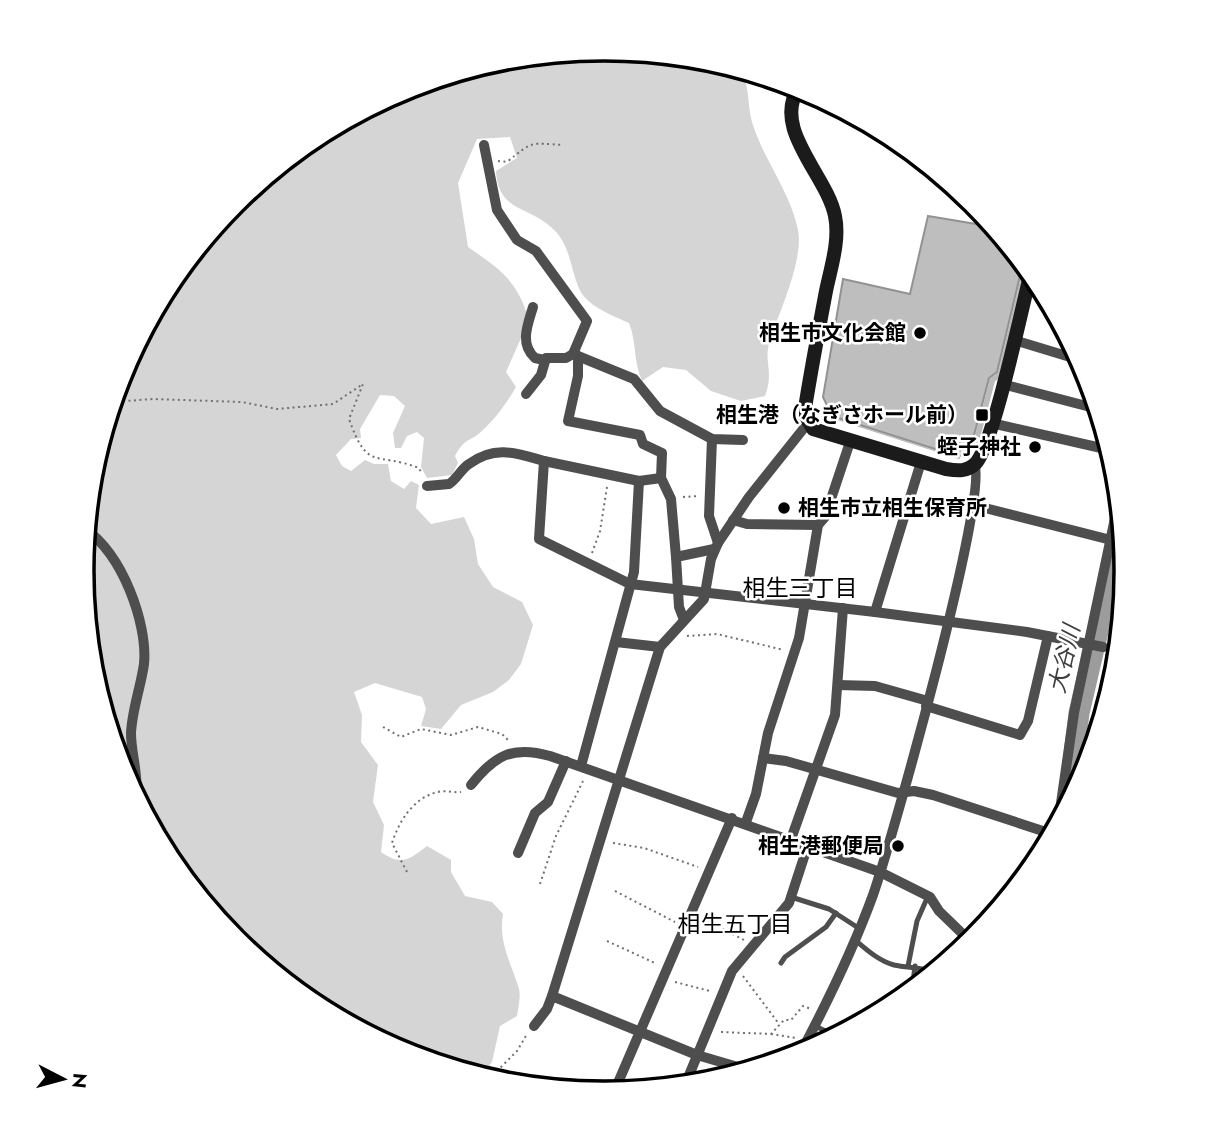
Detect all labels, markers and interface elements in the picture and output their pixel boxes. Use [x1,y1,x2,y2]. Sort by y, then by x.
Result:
place label: 相生市文化会館 [759,318,906,348]
marker: 相生市文化会館 [912,325,928,341]
place label: 相生港（なぎさホール前） [716,400,968,430]
marker: 相生港（なぎさホール前） [974,407,990,423]
place label: 蛭子神社 [937,432,1021,462]
marker: 蛭子神社 [1027,439,1043,455]
place label: 相生市立相生保育所 [798,493,987,523]
marker: 相生市立相生保育所 [776,500,792,516]
district label: 相生三丁目 [743,571,858,605]
water label: 大谷川 [1040,619,1089,696]
place label: 相生港郵便局 [758,831,884,861]
marker: 相生港郵便局 [890,838,906,854]
district label: 相生五丁目 [678,907,793,941]
north arrow [28,1044,98,1114]
text: N [65,1072,94,1090]

